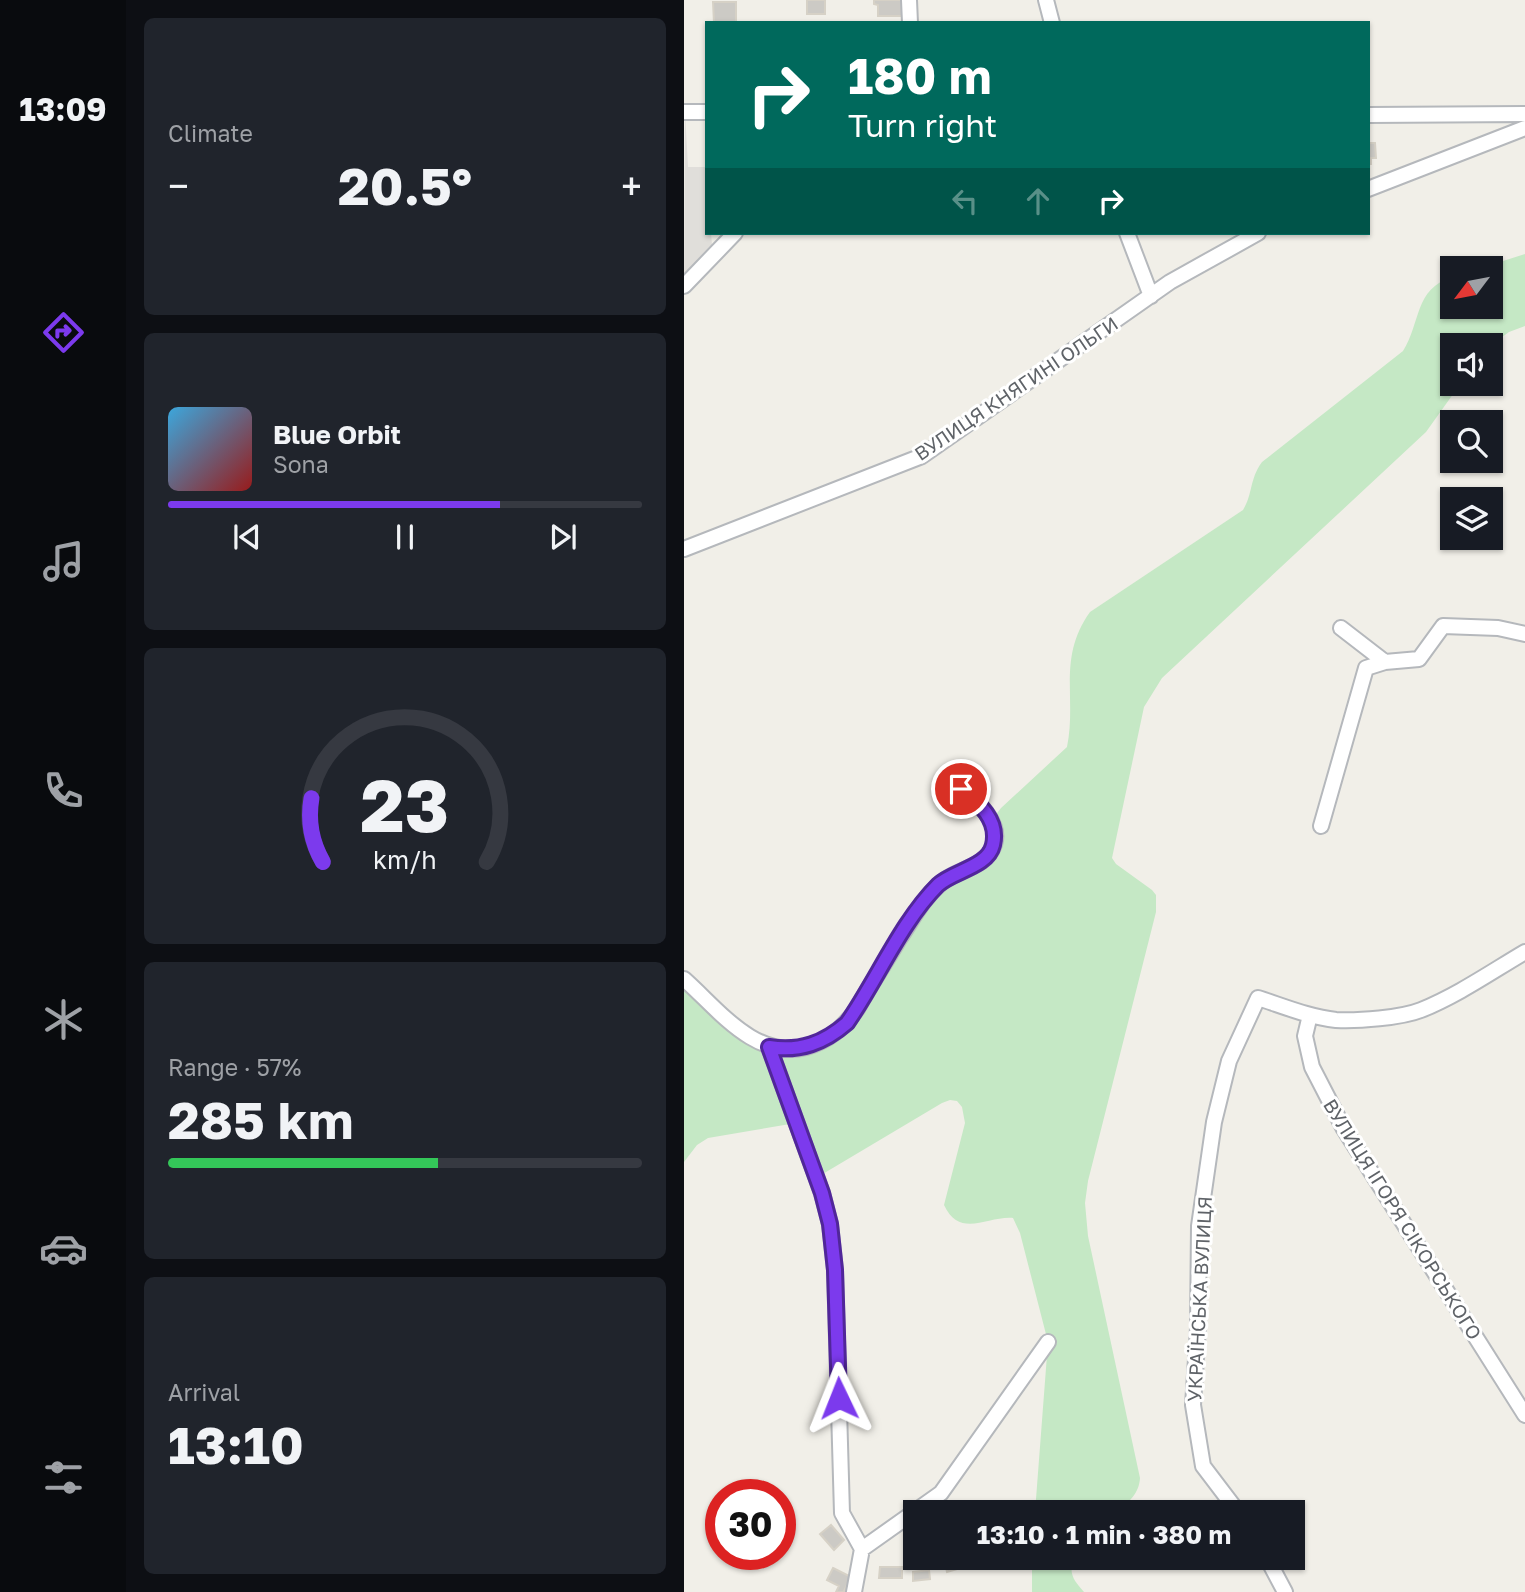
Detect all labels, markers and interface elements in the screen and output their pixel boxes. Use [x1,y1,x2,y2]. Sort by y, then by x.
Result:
text: 180 m [848,46,992,105]
icon: right [733,49,824,140]
text: 13:09 [19,90,107,128]
text: Turn right [848,106,997,144]
text: Climate [168,119,253,147]
text: 20.5° [338,154,472,216]
text: − [168,163,189,208]
text: + [621,163,642,208]
icon: left [946,182,984,220]
icon: ahead [1019,182,1057,220]
icon: right [1092,182,1130,220]
north arrow [1440,256,1503,318]
map controls [1440,256,1503,550]
icon: directions [39,308,88,357]
street label: ВУЛИЦЯ КНЯГИНІ ОЛЬГИ [910,311,1122,465]
button: sound [1440,333,1503,396]
button: search [1440,410,1503,473]
text: Blue Orbit [273,419,401,450]
text: Sona [273,450,329,478]
button: layers [1440,487,1503,550]
icon: previous [228,518,266,556]
icon: pause [386,518,424,556]
icon: next [544,518,582,556]
icon: music [39,537,88,586]
pin [931,759,991,819]
text: 23 [361,761,449,848]
icon: phone [39,766,88,815]
icon: arrive [942,770,980,808]
text: km/h [373,844,437,875]
icon: climate [39,995,88,1044]
text: Range · 57% [168,1053,301,1081]
text: 285 km [168,1088,353,1150]
street label: ВУЛИЦЯ ІГОРЯ СІКОРСЬКОГО [1319,1094,1487,1344]
street label: УКРАЇНСЬКА ВУЛИЦЯ [1182,1196,1216,1402]
icon: car [39,1224,88,1273]
position arrow [802,1361,876,1435]
text: Arrival [168,1378,240,1406]
text: 13:10 [168,1413,304,1475]
icon: filters [39,1453,88,1502]
speed limit sign: 30 [705,1479,796,1570]
text: 13:10 · 1 min · 380 m [977,1519,1231,1550]

